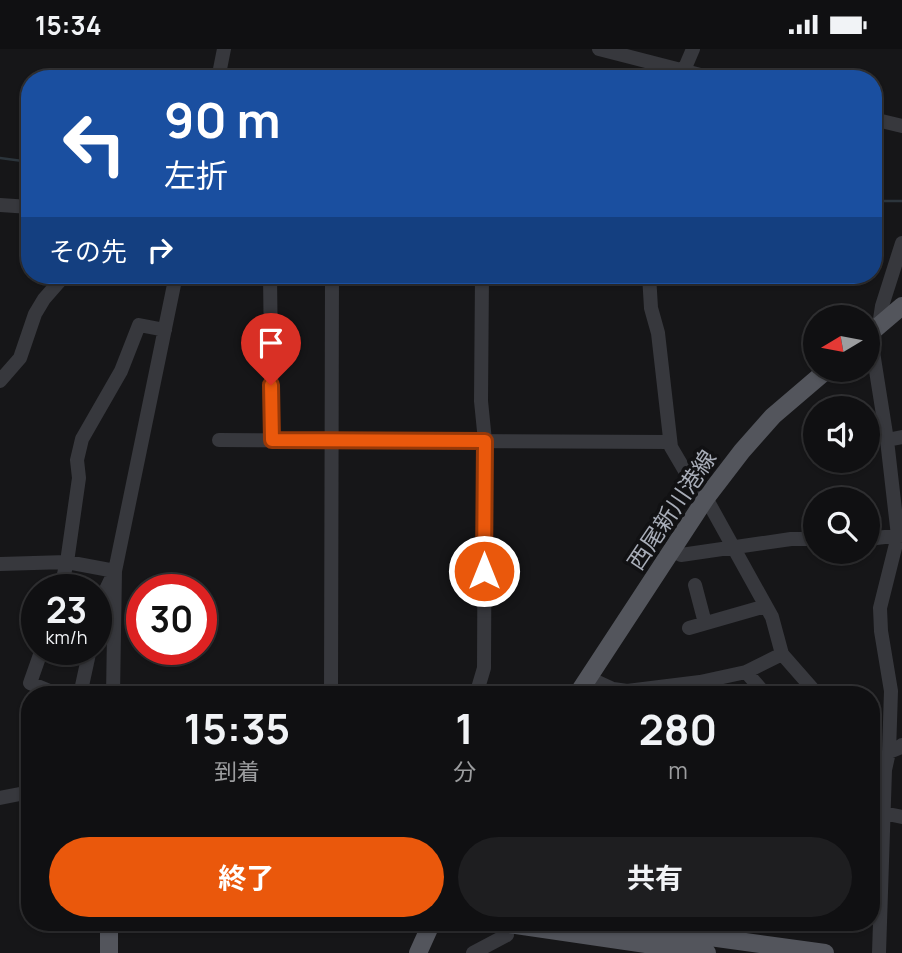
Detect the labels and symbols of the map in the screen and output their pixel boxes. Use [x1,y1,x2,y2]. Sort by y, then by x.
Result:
north arrow [803,305,880,381]
pin [241,313,301,385]
street label: 西尾新川港線 [619,443,723,576]
position arrow [447,534,521,608]
speed limit sign: 30 [126,574,217,665]

